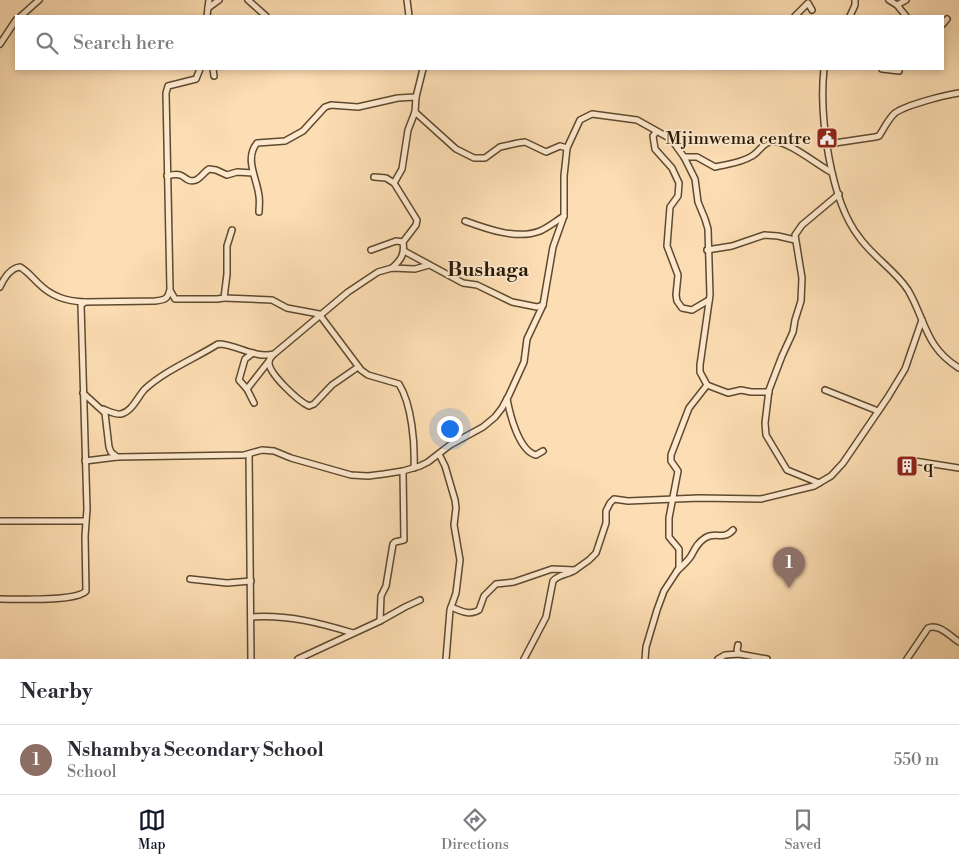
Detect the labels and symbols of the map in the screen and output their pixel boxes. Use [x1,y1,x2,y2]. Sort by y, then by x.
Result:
public building icon: Mjimwema centre [815,126,839,150]
place label: Mjimwema centre [666,127,811,150]
district label: Bushaga [447,258,529,283]
your location [437,416,463,442]
building icon: q [895,454,919,478]
place label: q [923,455,934,478]
pin: 1 [773,547,805,588]

